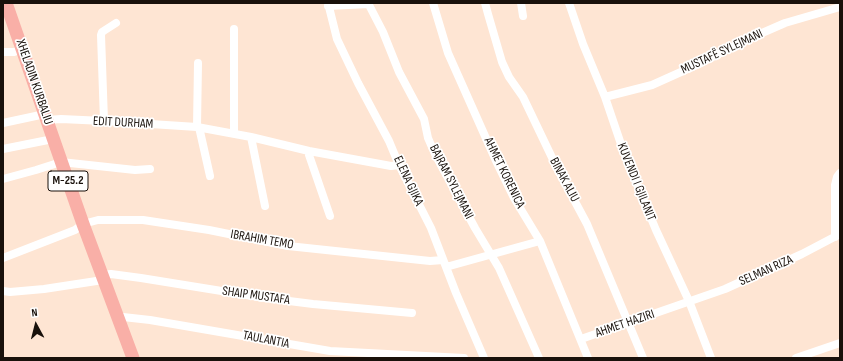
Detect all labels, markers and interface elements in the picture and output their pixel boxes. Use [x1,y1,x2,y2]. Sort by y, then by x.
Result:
street label: MUSTAFË SYLEJMANI [678,26,766,78]
street label: XHELADIN KURBALIU [12,37,56,127]
street label: EDIT DURHAM [92,114,154,132]
street label: AHMET KORENICA [480,135,528,211]
street label: KUVENDI I GJILANIT [613,141,659,223]
street label: BAJRAM SYLEJMANI [426,142,476,222]
street label: ELENA GJIKA [390,154,426,208]
street label: BINAK ALIU [546,155,582,205]
road number: M-25.2 [48,171,88,191]
street label: IBRAHIM TEMO [229,227,295,253]
street label: SELMAN RIZA [737,252,795,290]
street label: SHAIP MUSTAFA [221,284,291,308]
north arrow [16,305,56,345]
text: N [31,306,38,319]
street label: AHMET HAZIRI [593,307,657,341]
street label: TAULANTIA [241,328,291,352]

